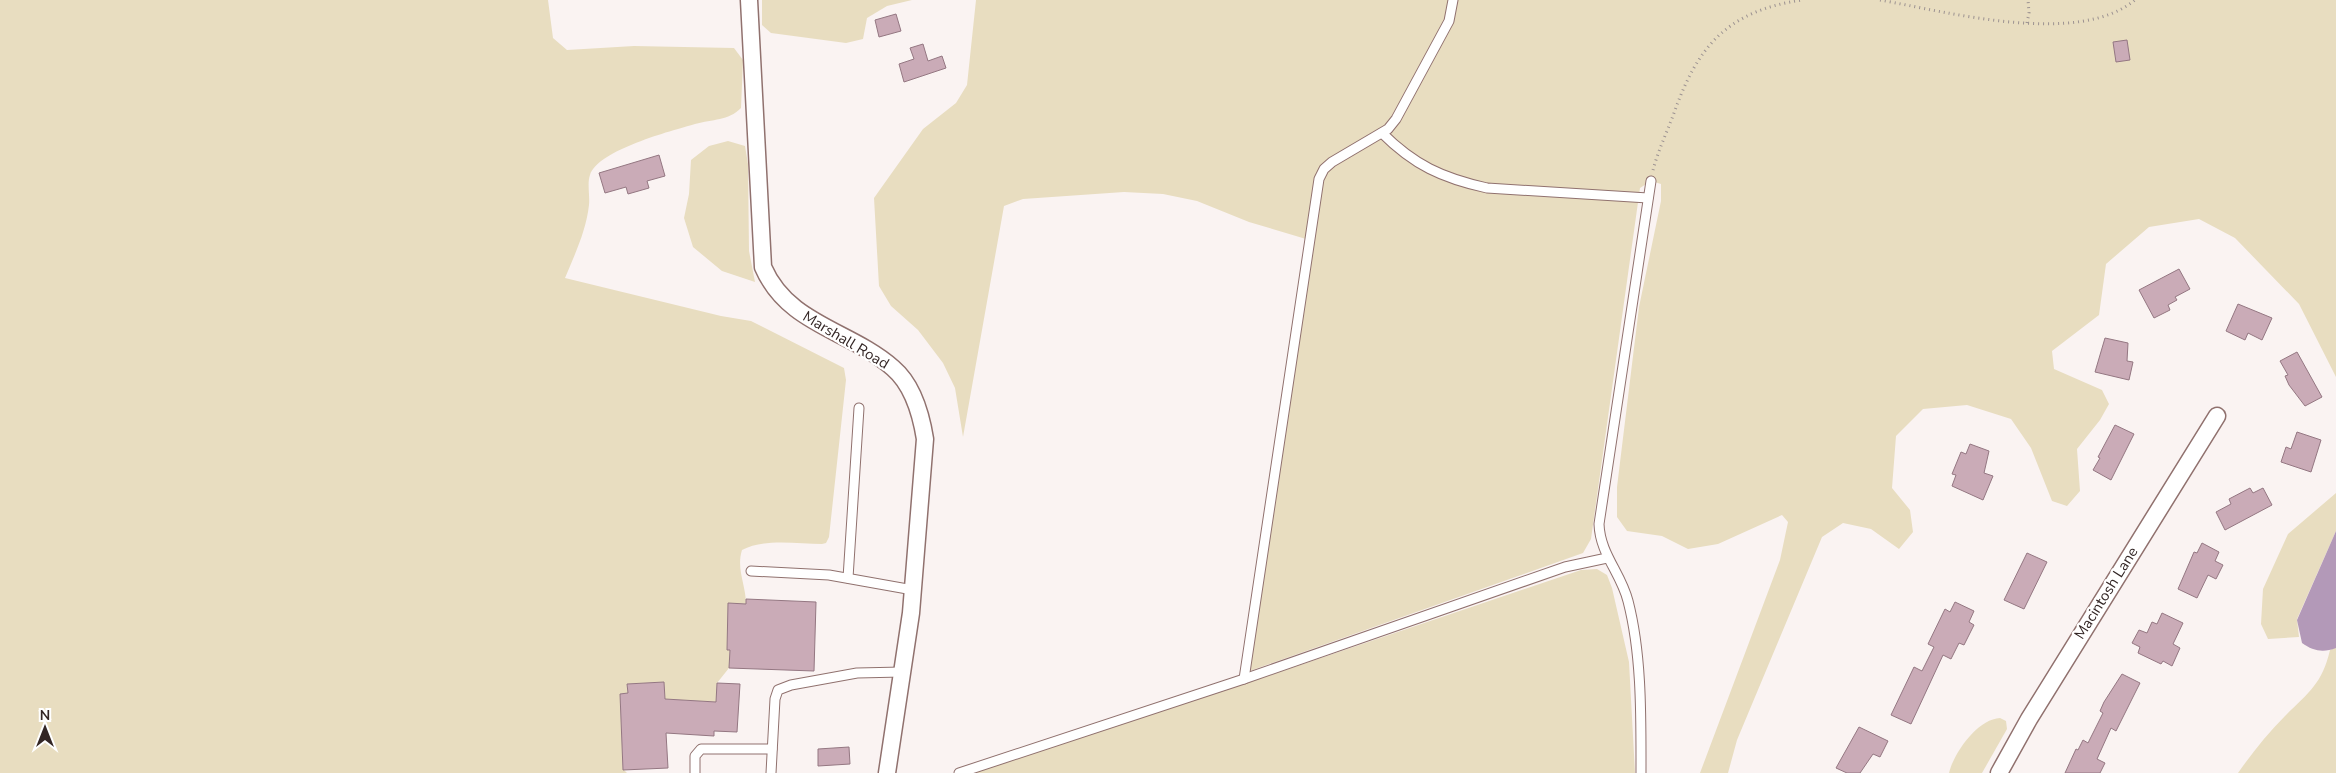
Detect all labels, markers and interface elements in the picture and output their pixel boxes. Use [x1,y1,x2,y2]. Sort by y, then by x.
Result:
street label: Marshall Road [799,306,893,374]
street label: Macintosh Lane [2070,543,2142,643]
north arrow [20,703,70,753]
text: N [40,706,50,725]

